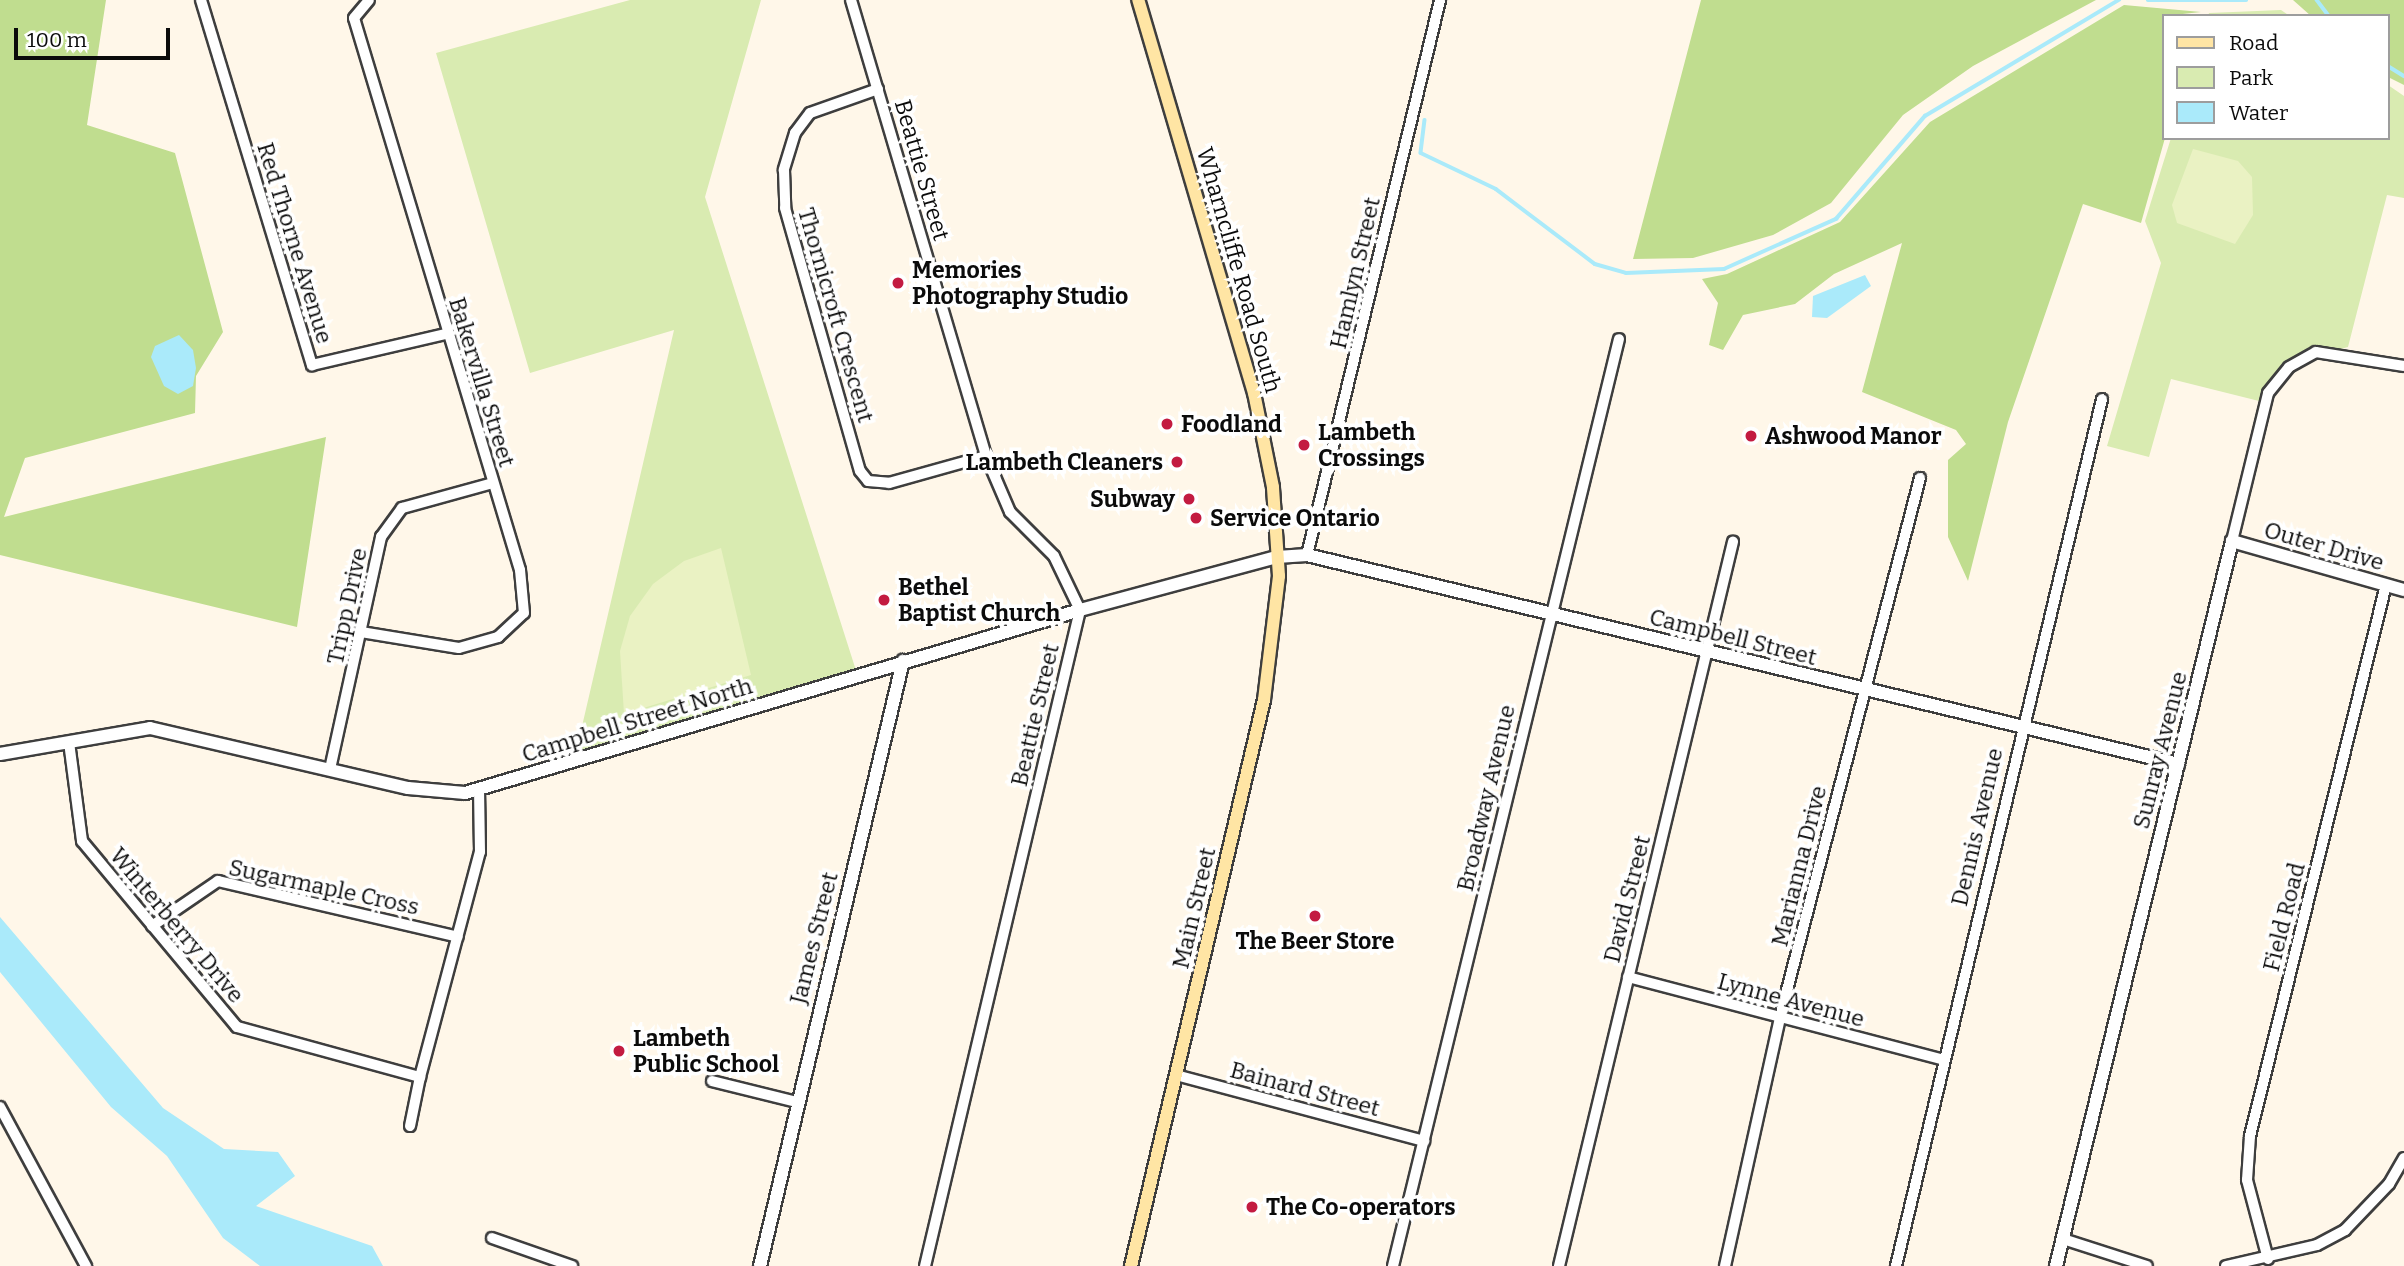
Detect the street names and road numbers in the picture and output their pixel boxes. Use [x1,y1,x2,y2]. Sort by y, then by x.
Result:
street label: Beattie Street [889,96,955,244]
street label: Red Thorne Avenue [251,139,339,347]
street label: Wharncliffe Road South [1191,144,1287,396]
street label: Hamlyn Street [1324,194,1386,352]
street label: Thornicroft Crescent [792,205,880,425]
street label: Bakervilla Street [443,294,521,470]
street label: Outer Drive [2261,516,2387,576]
street label: Tripp Drive [321,545,373,667]
street label: Campbell Street [1647,603,1819,671]
street label: Beattie Street [1005,641,1065,789]
street label: Sunray Avenue [2127,668,2193,832]
street label: Campbell Street North [518,672,756,768]
street label: Broadway Avenue [1451,702,1521,894]
street label: Dennis Avenue [1945,745,2009,909]
street label: Marianna Drive [1766,783,1832,949]
street label: David Street [1598,833,1656,965]
street label: Winterberry Drive [104,842,250,1008]
street label: Main Street [1167,845,1221,971]
street label: Sugarmaple Cross [226,853,422,921]
street label: Field Road [2257,860,2311,974]
street label: James Street [784,869,844,1007]
street label: Lynne Avenue [1715,967,1867,1033]
street label: Bainard Street [1227,1056,1383,1122]

